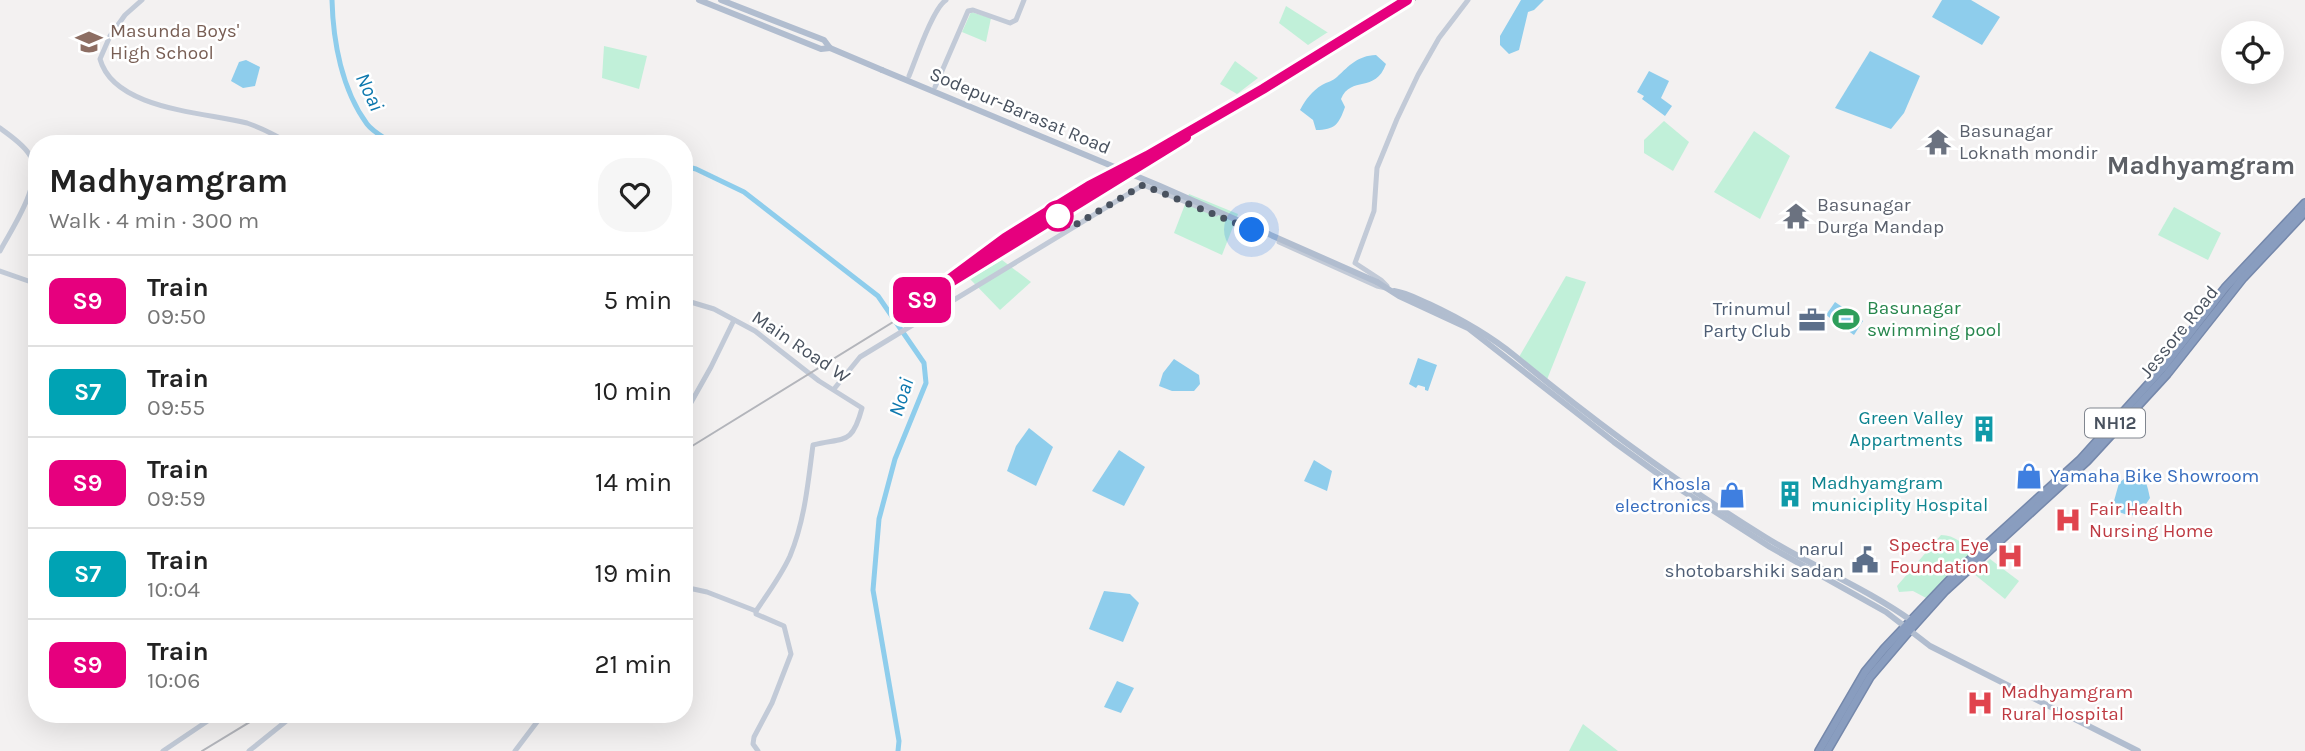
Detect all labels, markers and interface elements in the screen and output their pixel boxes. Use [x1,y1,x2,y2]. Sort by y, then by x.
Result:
place label: Masunda Boys' High School [110,20,240,64]
map controls [2221,21,2284,84]
button: locate [2221,21,2284,84]
school or university icon: Masunda Boys' High School [74,27,104,57]
street label: Sodepur-Barasat Road [926,63,1114,159]
water label: Noai [351,69,389,115]
place label: Basunagar Loknath mondir [1959,120,2098,164]
temple icon: Basunagar Loknath mondir [1923,127,1953,157]
district label: Madhyamgram [2107,150,2295,181]
button: heart [598,158,672,232]
text: Madhyamgram [49,162,288,200]
place label: Basunagar Durga Mandap [1817,194,1944,238]
unlabelled marker [1043,201,1073,231]
temple icon: Basunagar Durga Mandap [1781,201,1811,231]
text: Walk · 4 min · 300 m [49,207,259,234]
your location [1234,212,1269,247]
text: Train [147,272,209,303]
line badge: S9 [890,277,954,323]
street label: Jessore Road [2135,281,2223,383]
text: 5 min [603,285,672,316]
text: S9 [907,286,937,314]
text: S9 [73,287,102,315]
place label: Basunagar swimming pool [1867,297,2002,341]
place label: Trinumul Party Club [1703,298,1791,342]
text: 09:50 [147,303,206,330]
sports icon: Basunagar swimming pool [1831,304,1861,334]
office icon: Trinumul Party Club [1797,305,1827,335]
street label: Main Road W [748,306,854,388]
text: Train [147,363,209,394]
water label: Noai [883,374,919,419]
text: 10 min [594,376,672,407]
text: S7 [74,378,101,406]
text: 09:55 [147,394,205,421]
place label: Green Valley Appartments [1849,407,1963,451]
road number: NH12 [2085,408,2145,438]
building icon: Green Valley Appartments [1969,414,1999,444]
text: Train [147,454,209,485]
shop icon: Yamaha Bike Showroom [2014,461,2044,491]
place label: Yamaha Bike Showroom [2050,465,2259,487]
text: 14 min [595,467,672,498]
text: S9 [73,469,102,497]
place label: Madhyamgram municiplity Hospital [1811,472,1988,516]
place label: Khosla electronics [1615,473,1711,517]
building icon: Madhyamgram municiplity Hospital [1775,479,1805,509]
shop icon: Khosla electronics [1717,480,1747,510]
text: 09:59 [147,485,206,512]
place label: Fair Health Nursing Home [2089,498,2213,542]
hospital icon: Fair Health Nursing Home [2053,505,2083,535]
place label: Spectra Eye Foundation [1889,534,1989,578]
place label: narul shotobarshiki sadan [1664,538,1844,582]
hospital icon: Spectra Eye Foundation [1995,541,2025,571]
text: Train [147,545,209,576]
public building icon: narul shotobarshiki sadan [1850,545,1880,575]
text: 19 min [594,558,672,589]
text: S7 [74,560,101,588]
text: 10:04 [147,576,200,603]
text: Train [147,636,209,667]
text: 21 min [594,649,672,680]
text: S9 [73,651,102,679]
text: 10:06 [147,667,200,694]
place label: Madhyamgram Rural Hospital [2001,681,2133,725]
hospital icon: Madhyamgram Rural Hospital [1965,688,1995,718]

